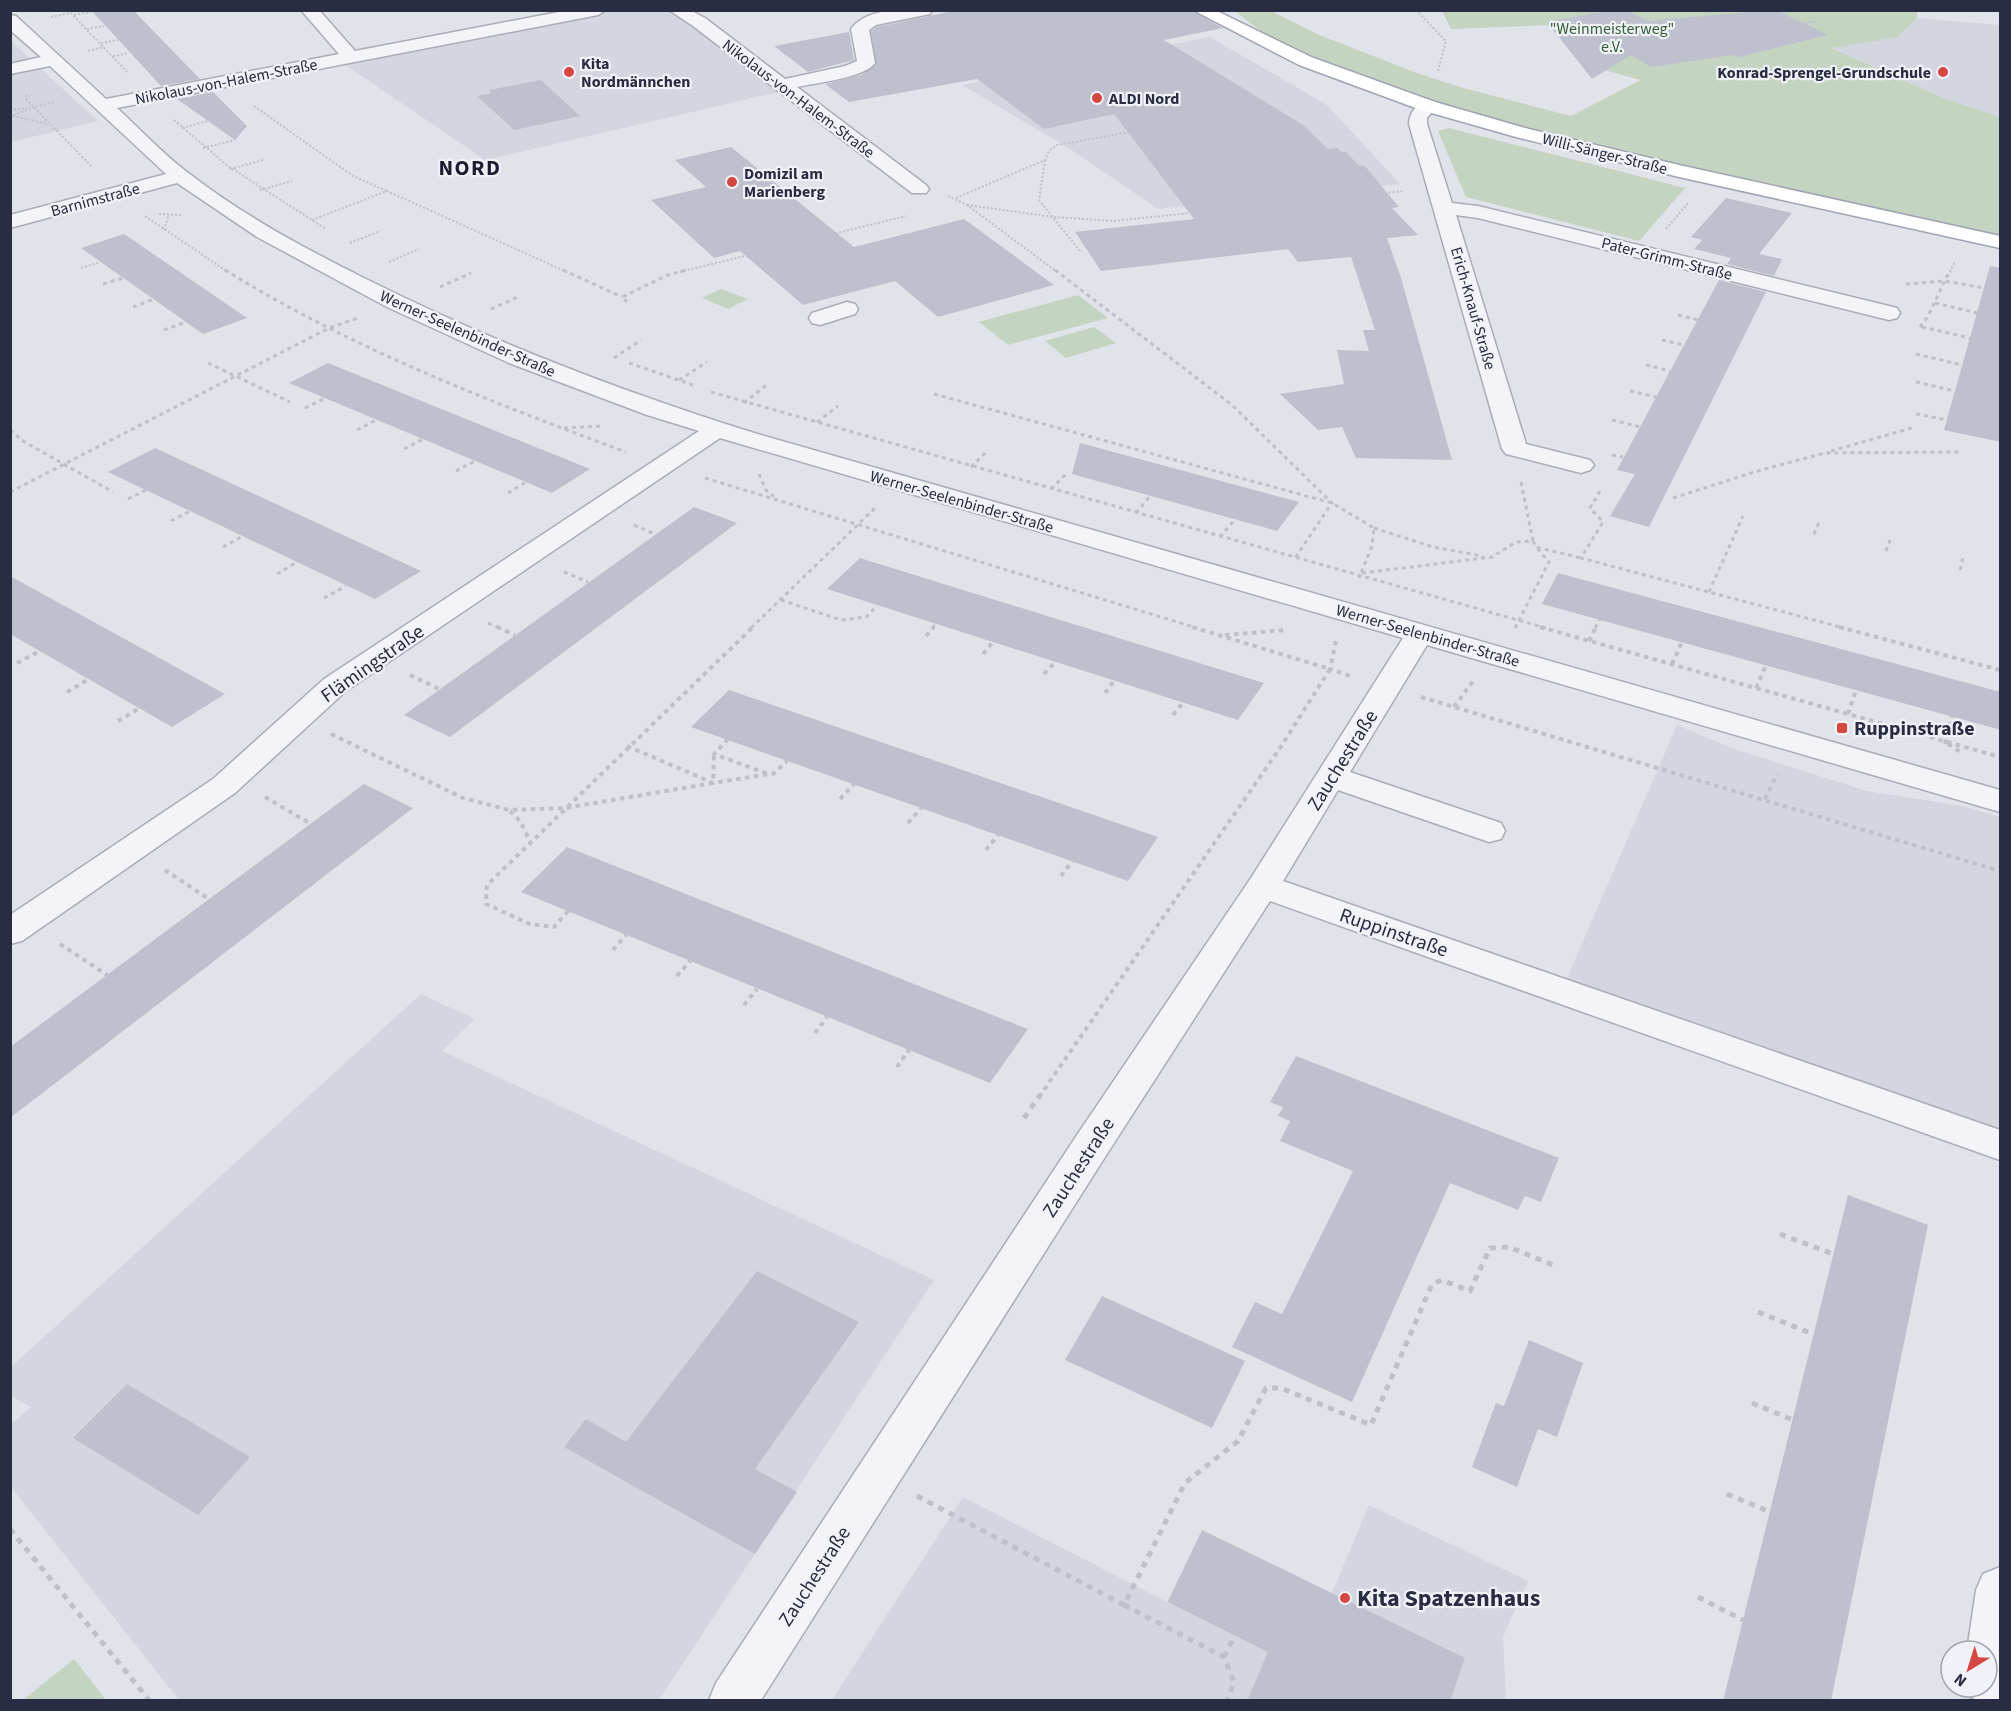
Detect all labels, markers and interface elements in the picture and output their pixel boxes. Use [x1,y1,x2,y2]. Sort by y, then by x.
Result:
park label: "Weinmeisterweg" e.V. [1550,18,1674,58]
street label: Nikolaus-von-Halem-Straße [718,34,879,163]
street label: Nikolaus-von-Halem-Straße [133,53,319,110]
place label: Kita Nordmännchen [581,53,690,93]
place label: Konrad-Sprengel-Grundschule [1717,62,1931,84]
marker: Kita Nordmännchen [562,65,576,79]
marker: Konrad-Sprengel-Grundschule [1936,65,1950,79]
place label: ALDI Nord [1108,88,1180,110]
marker: ALDI Nord [1090,91,1104,105]
street label: Willi-Sänger-Straße [1540,128,1670,180]
district label: NORD [438,152,502,184]
place label: Domizil am Marienberg [744,163,826,203]
marker: Domizil am Marienberg [725,175,739,189]
street label: Barnimstraße [48,178,142,222]
street label: Pater-Grimm-Straße [1599,232,1735,286]
street label: Erich-Knauf-Straße [1445,244,1501,372]
street label: Werner-Seelenbinder-Straße [376,285,559,383]
street label: Werner-Seelenbinder-Straße [867,465,1056,539]
street label: Werner-Seelenbinder-Straße [1333,599,1522,673]
street label: Flämingstraße [315,618,430,710]
street label: Zauchestraße [1301,705,1385,816]
place label: Ruppinstraße [1854,715,1975,743]
marker: Ruppinstraße [1835,721,1849,735]
street label: Ruppinstraße [1336,901,1452,965]
street label: Zauchestraße [1036,1112,1122,1223]
street label: Zauchestraße [772,1521,858,1632]
place label: Kita Spatzenhaus [1357,1581,1540,1616]
marker: Kita Spatzenhaus [1338,1591,1352,1605]
north arrow [1939,1639,1999,1699]
text: N [1949,1668,1971,1692]

